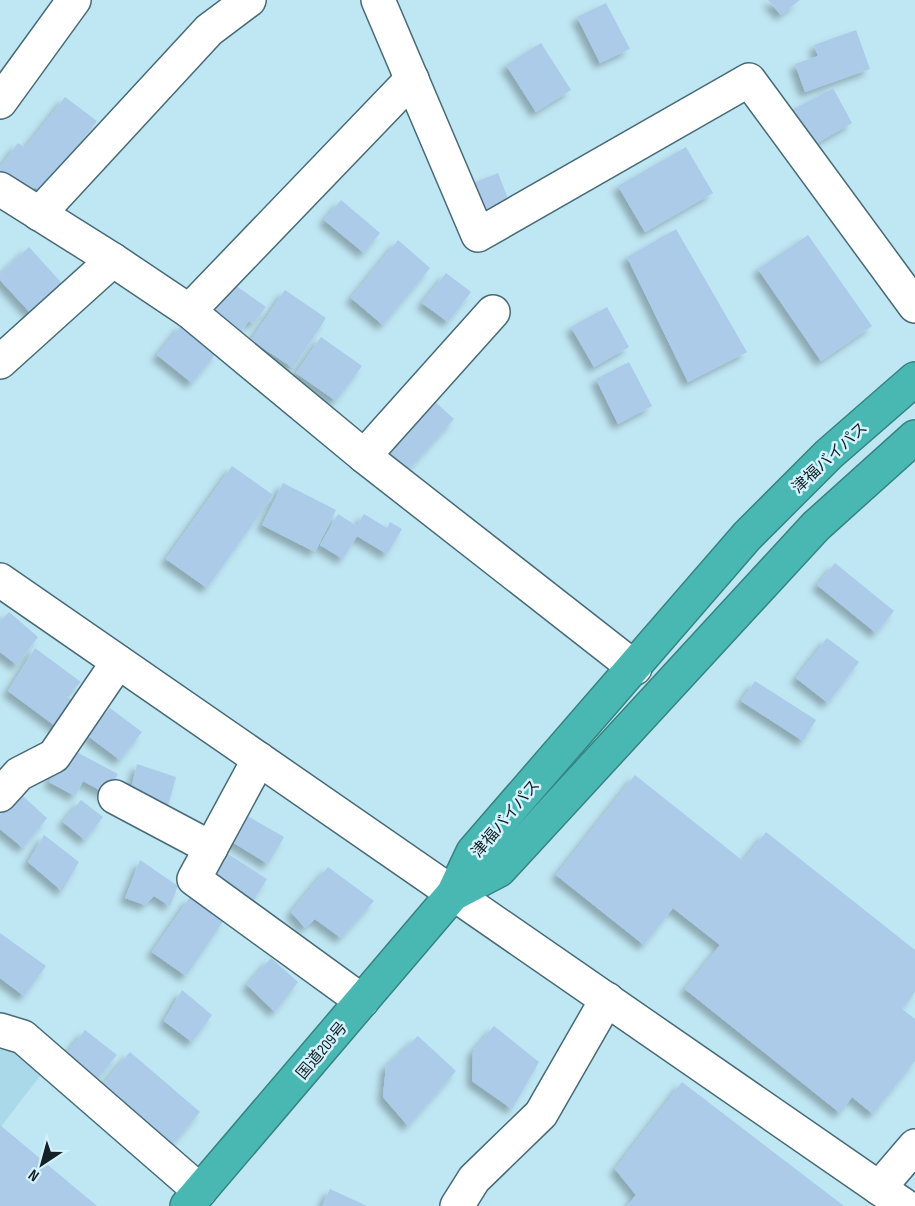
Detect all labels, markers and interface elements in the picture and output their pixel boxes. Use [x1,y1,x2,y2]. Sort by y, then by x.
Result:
street label: 津福バイパス [789,419,871,498]
street label: 津福バイパス [468,776,544,862]
street label: 国道209号 [293,1018,352,1083]
north arrow [12,1134,72,1194]
text: N [25,1165,43,1185]

